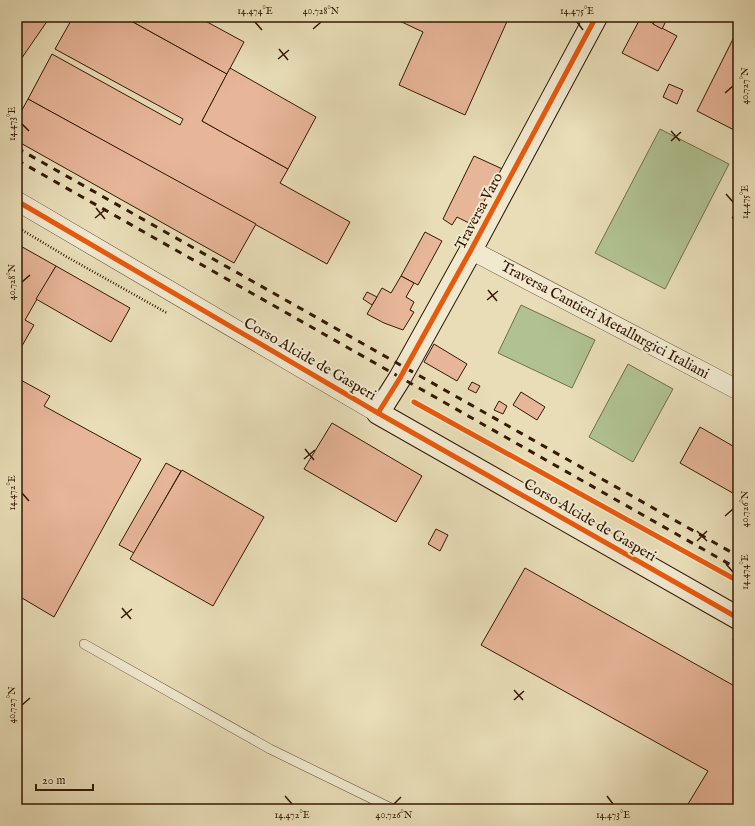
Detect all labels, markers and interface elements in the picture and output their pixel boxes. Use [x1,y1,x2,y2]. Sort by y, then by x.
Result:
text: 14.474°E [237,5,273,18]
text: 40.728°N [303,5,340,18]
text: 14.475°E [560,5,594,18]
text: 40.727°N [739,67,752,105]
text: 14.473°E [6,107,19,141]
street label: Traversa Varo [451,169,507,253]
text: 14.475°E [739,185,752,219]
street label: Traversa Cantieri Metallurgici Italiani [497,257,713,383]
text: 40.728°N [6,263,19,300]
street label: Corso Alcide de Gasperi [240,313,380,405]
street label: Corso Alcide de Gasperi [520,474,660,566]
text: 14.472°E [6,475,19,511]
text: 40.726°N [739,490,752,527]
text: 14.474°E [739,554,752,590]
text: 40.727°N [6,686,19,724]
scale bar [36,766,93,792]
text: 20 m [42,773,65,788]
text: 14.472°E [274,809,310,822]
text: 40.726°N [376,809,413,822]
text: 14.473°E [596,809,630,822]

